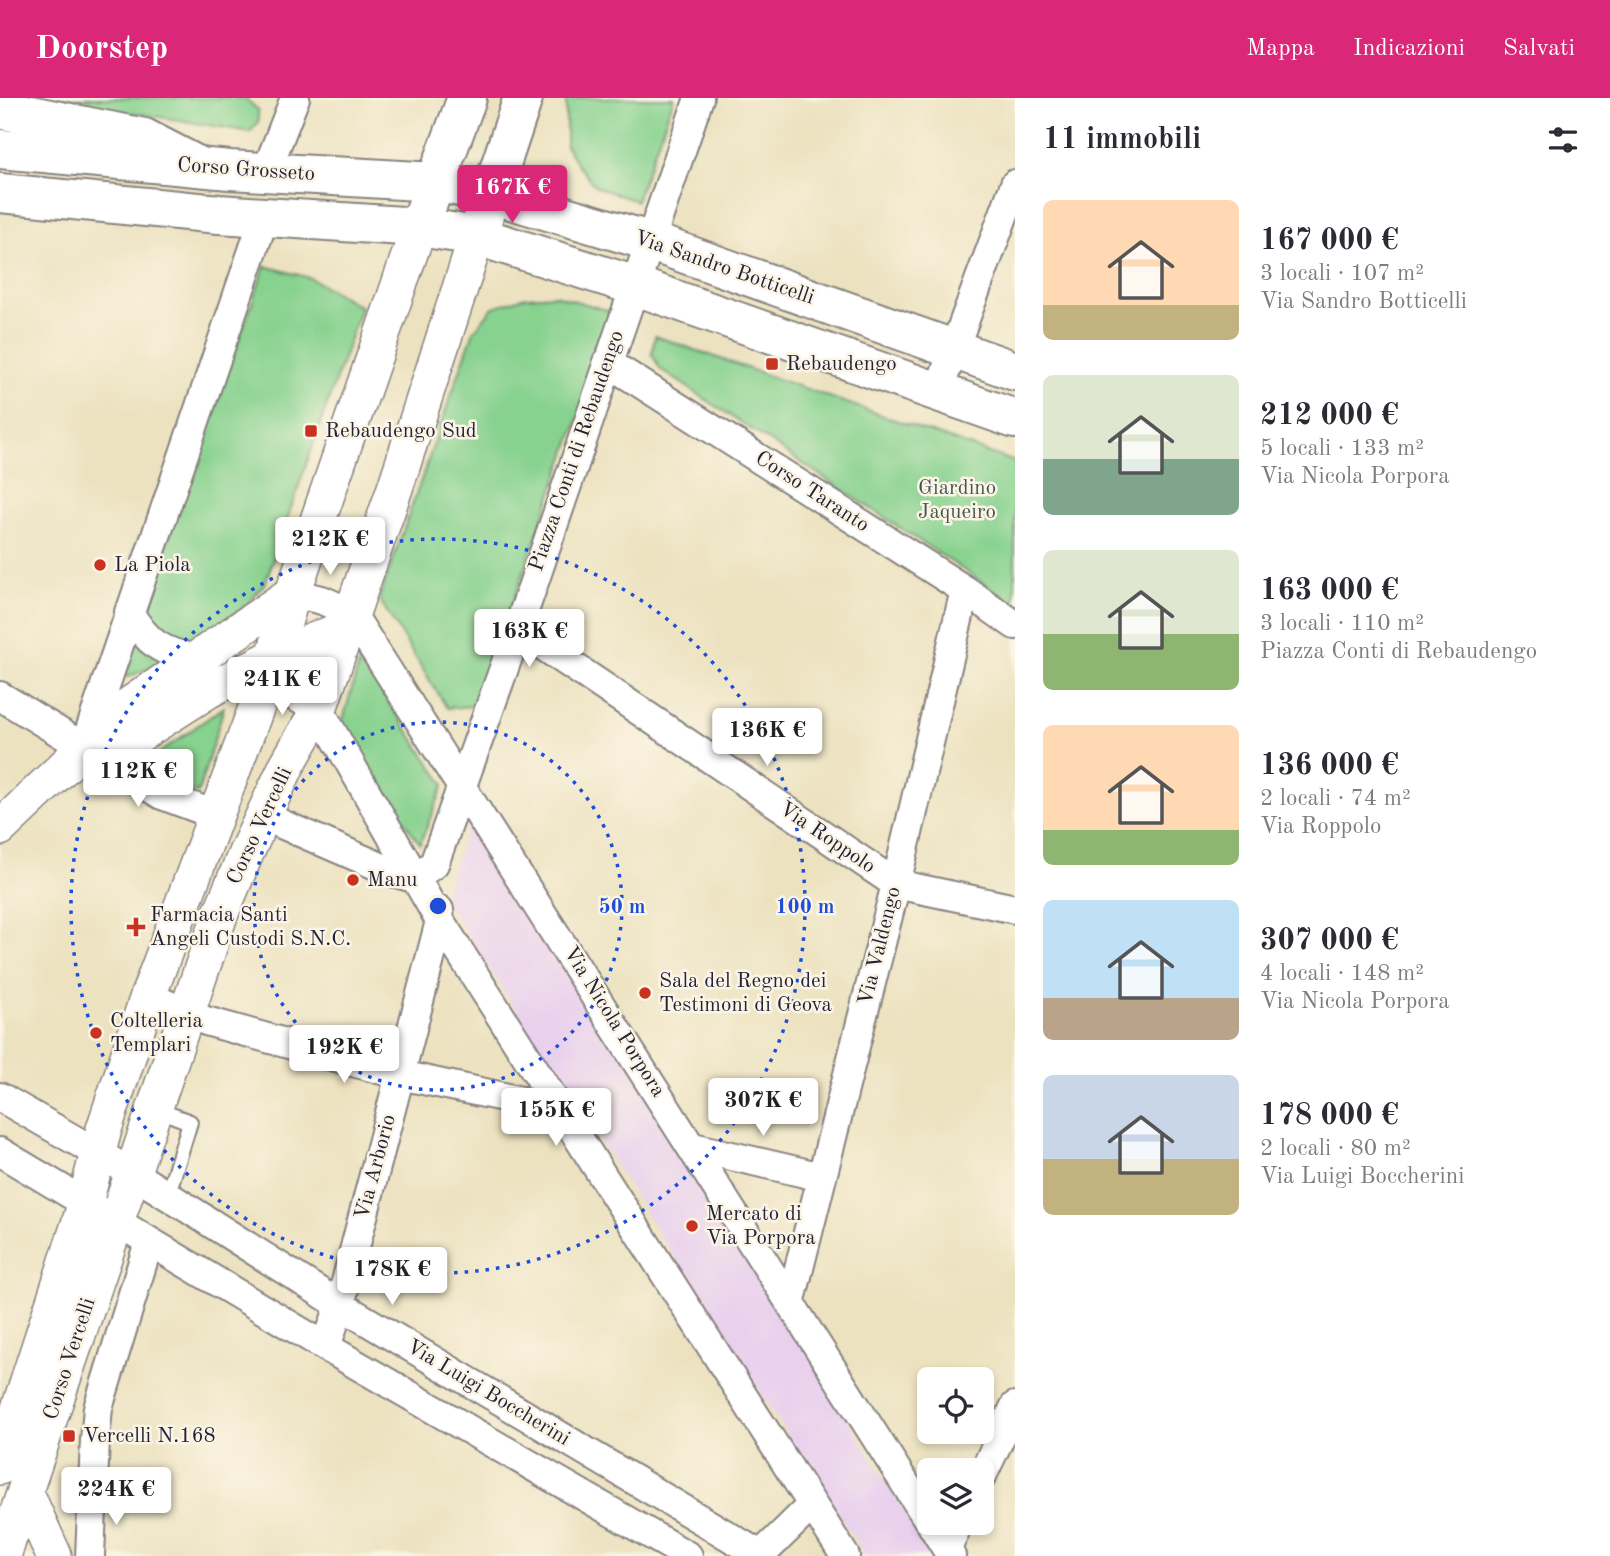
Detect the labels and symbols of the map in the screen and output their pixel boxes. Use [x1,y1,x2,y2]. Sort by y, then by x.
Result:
street label: Corso Grosseto [176,155,316,185]
pin: 167K € [455,166,569,225]
street label: Via Sandro Botticelli [631,227,817,309]
street label: Piazza Conti di Rebaudengo [526,328,628,574]
place label: Rebaudengo [786,354,897,375]
marker: Rebaudengo [764,356,780,372]
place label: Rebaudengo Sud [325,421,477,442]
marker: Rebaudengo Sud [303,423,319,439]
street label: Corso Taranto [751,448,873,536]
park label: Giardino Jaqueiro [918,478,996,523]
pin: 212K € [273,518,387,577]
place label: La Piola [114,555,191,576]
marker: La Piola [92,557,108,573]
pin: 163K € [472,610,586,669]
pin: 241K € [225,658,339,717]
pin: 136K € [710,708,824,768]
pin: 112K € [81,750,195,809]
street label: Corso Vercelli [224,764,296,888]
street label: Via Roppolo [775,798,879,878]
place label: Manu [367,870,418,891]
marker: Manu [345,872,361,888]
street label: Via Valdengo [855,885,905,1007]
centre of rings [426,894,450,918]
text: 50 m [598,897,646,918]
text: 100 m [775,897,835,918]
place label: Farmacia Santi Angeli Custodi S.N.C. [150,905,351,950]
marker: Farmacia Santi Angeli Custodi S.N.C. [128,919,144,935]
street label: Via Nicola Porpora [559,943,669,1101]
place label: Sala del Regno dei Testimoni di Geova [659,971,832,1016]
marker: Sala del Regno dei Testimoni di Geova [637,985,653,1001]
place label: Coltelleria Templari [110,1011,203,1056]
marker: Coltelleria Templari [88,1025,104,1041]
pin: 192K € [287,1026,401,1085]
pin: 307K € [706,1079,820,1138]
pin: 155K € [499,1088,613,1148]
street label: Via Arborio [352,1112,400,1222]
place label: Mercato di Via Porpora [706,1204,816,1249]
marker: Mercato di Via Porpora [684,1218,700,1234]
pin: 178K € [335,1248,449,1307]
street label: Corso Vercelli [40,1295,100,1423]
street label: Via Luigi Boccherini [403,1336,573,1450]
place label: Vercelli N.168 [83,1426,216,1447]
marker: Vercelli N.168 [61,1428,77,1444]
pin: 224K € [59,1468,173,1527]

